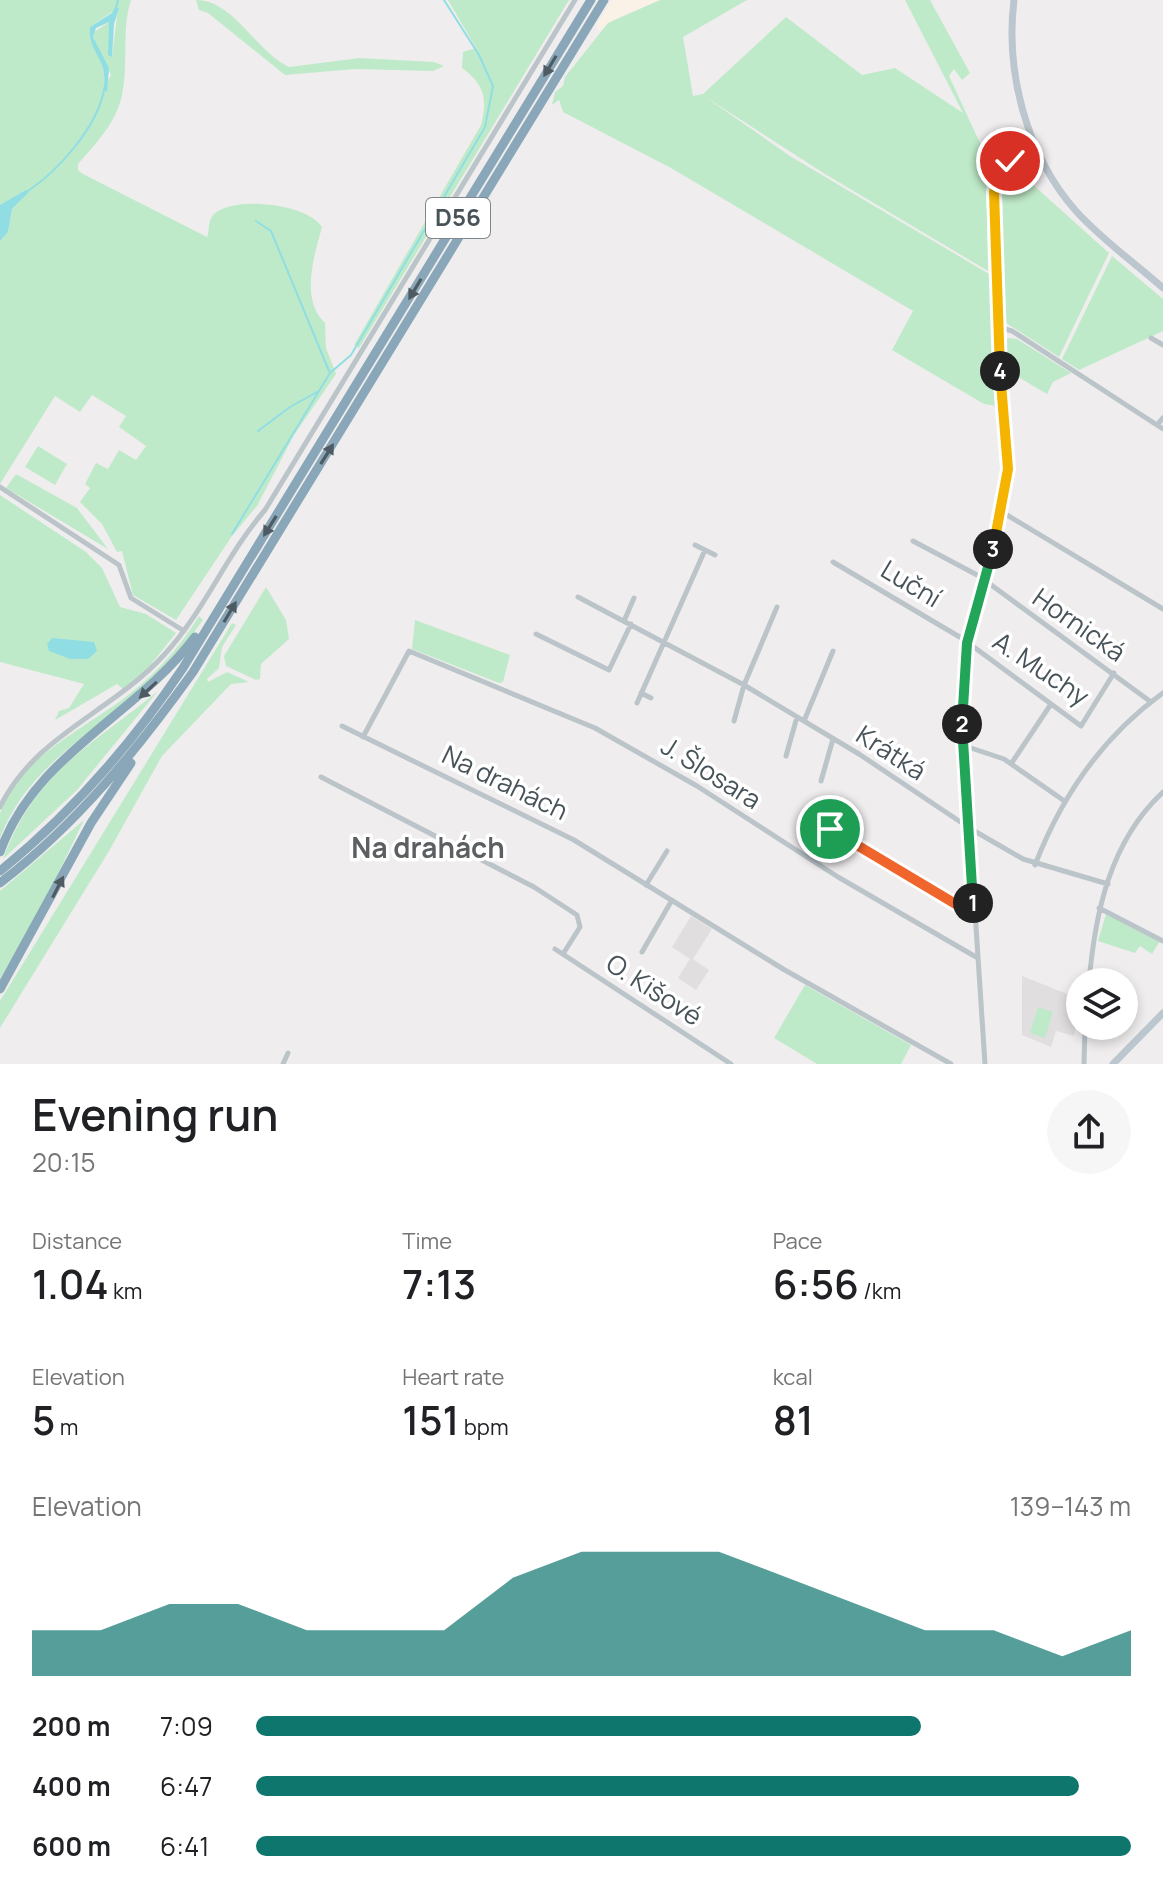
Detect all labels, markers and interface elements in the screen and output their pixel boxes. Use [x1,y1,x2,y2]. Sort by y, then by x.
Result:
one-way arrow [543,55,557,77]
pin [976,127,1044,195]
icon: check [988,139,1032,183]
road number: D56 [426,198,490,238]
one-way arrow [408,277,423,300]
pin: 4 [980,351,1020,391]
text: 4 [993,356,1007,386]
one-way arrow [319,443,333,465]
one-way arrow [263,514,278,537]
pin: 3 [973,529,1013,569]
text: 3 [987,534,999,564]
street label: Luční [875,551,948,615]
street label: Hornická [1026,579,1133,669]
one-way arrow [223,601,237,623]
street label: A. Muchy [986,623,1097,714]
one-way arrow [139,680,158,699]
pin: 2 [942,704,982,744]
text: 2 [955,709,969,739]
street label: Krátká [850,716,933,788]
street label: J. Šlosara [655,727,768,817]
street label: Na drahách [436,736,574,828]
pin [796,795,864,863]
icon: arrive [808,807,852,851]
district label: Na drahách [351,828,505,866]
one-way arrow [51,876,64,899]
pin: 1 [953,883,993,923]
text: 1 [968,888,978,918]
street label: O. Kišové [600,945,710,1034]
map controls [1066,968,1138,1040]
button: layers [1066,968,1138,1040]
text: Evening run [32,1084,278,1144]
button: share [1047,1090,1131,1174]
text: 20:15 [32,1144,96,1180]
text: Distance [32,1226,122,1256]
text: Time [402,1226,452,1256]
text: Pace [773,1226,822,1256]
text: 1.04 [32,1256,109,1311]
text: 7:13 [402,1256,476,1311]
text: 6:56 [773,1256,859,1311]
text: km [109,1276,143,1306]
text: /km [859,1276,901,1306]
text: Elevation [32,1362,125,1392]
text: Heart rate [402,1362,504,1392]
text: kcal [773,1362,813,1392]
text: 5 [32,1392,55,1447]
text: 151 [402,1392,459,1447]
text: 81 [773,1392,814,1447]
text: m [55,1412,78,1442]
text: bpm [459,1412,509,1442]
text: Elevation [32,1488,142,1524]
text: 139–143 m [1010,1488,1131,1524]
text: 200 m [32,1708,110,1744]
text: 7:09 [160,1708,213,1744]
text: 400 m [32,1768,111,1804]
text: 6:47 [160,1768,212,1804]
text: 600 m [32,1828,111,1864]
text: 6:41 [160,1828,209,1864]

